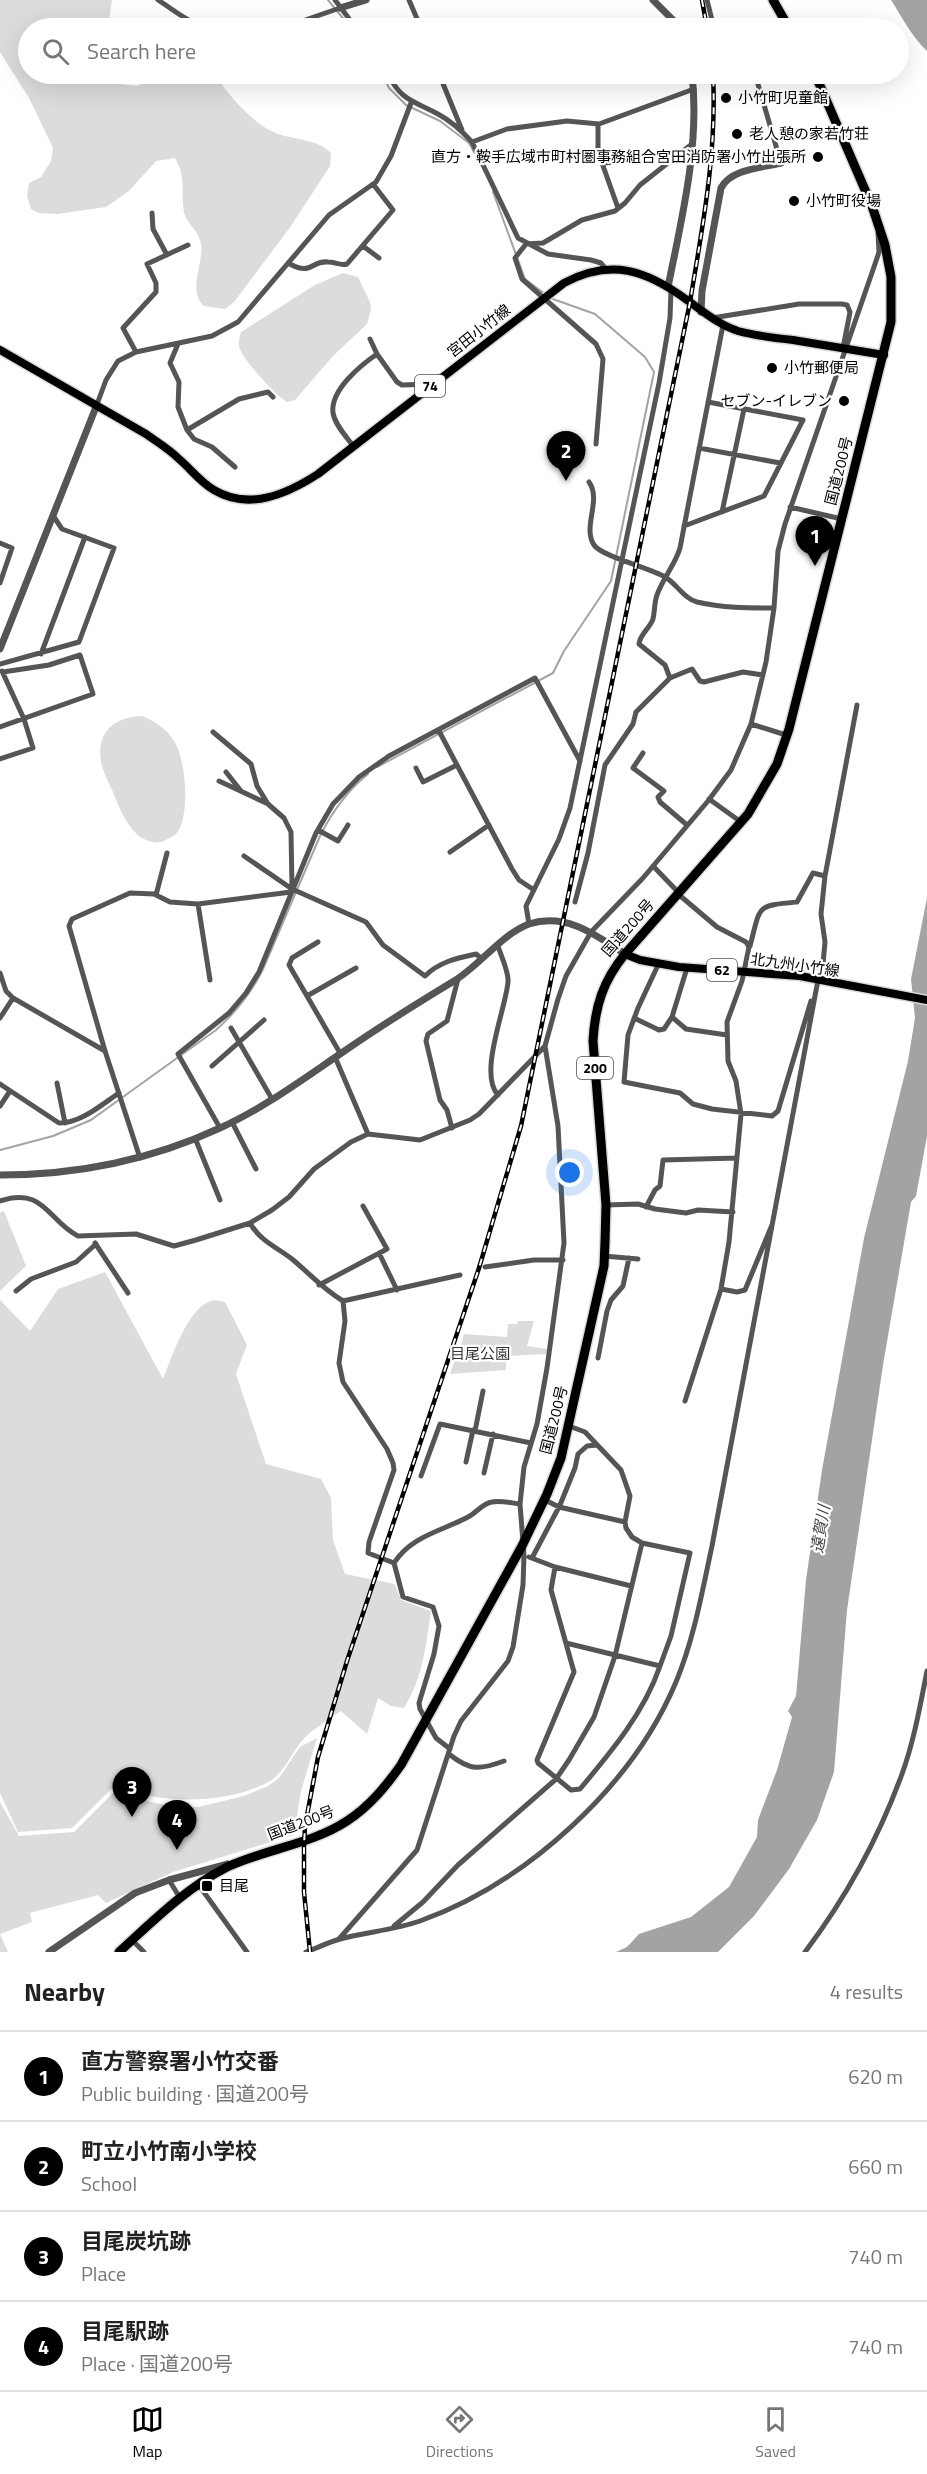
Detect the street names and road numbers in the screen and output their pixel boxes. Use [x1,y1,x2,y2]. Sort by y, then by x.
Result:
street label: 宮田小竹線 [442,298,515,363]
road number: 74 [415,375,445,397]
street label: 国道200号 [819,434,858,508]
street label: 国道200号 [596,894,659,962]
street label: 北九州小竹線 [749,947,841,982]
road number: 62 [707,959,737,981]
road number: 200 [577,1057,613,1079]
street label: 国道200号 [534,1383,573,1457]
street label: 国道200号 [264,1799,338,1846]

